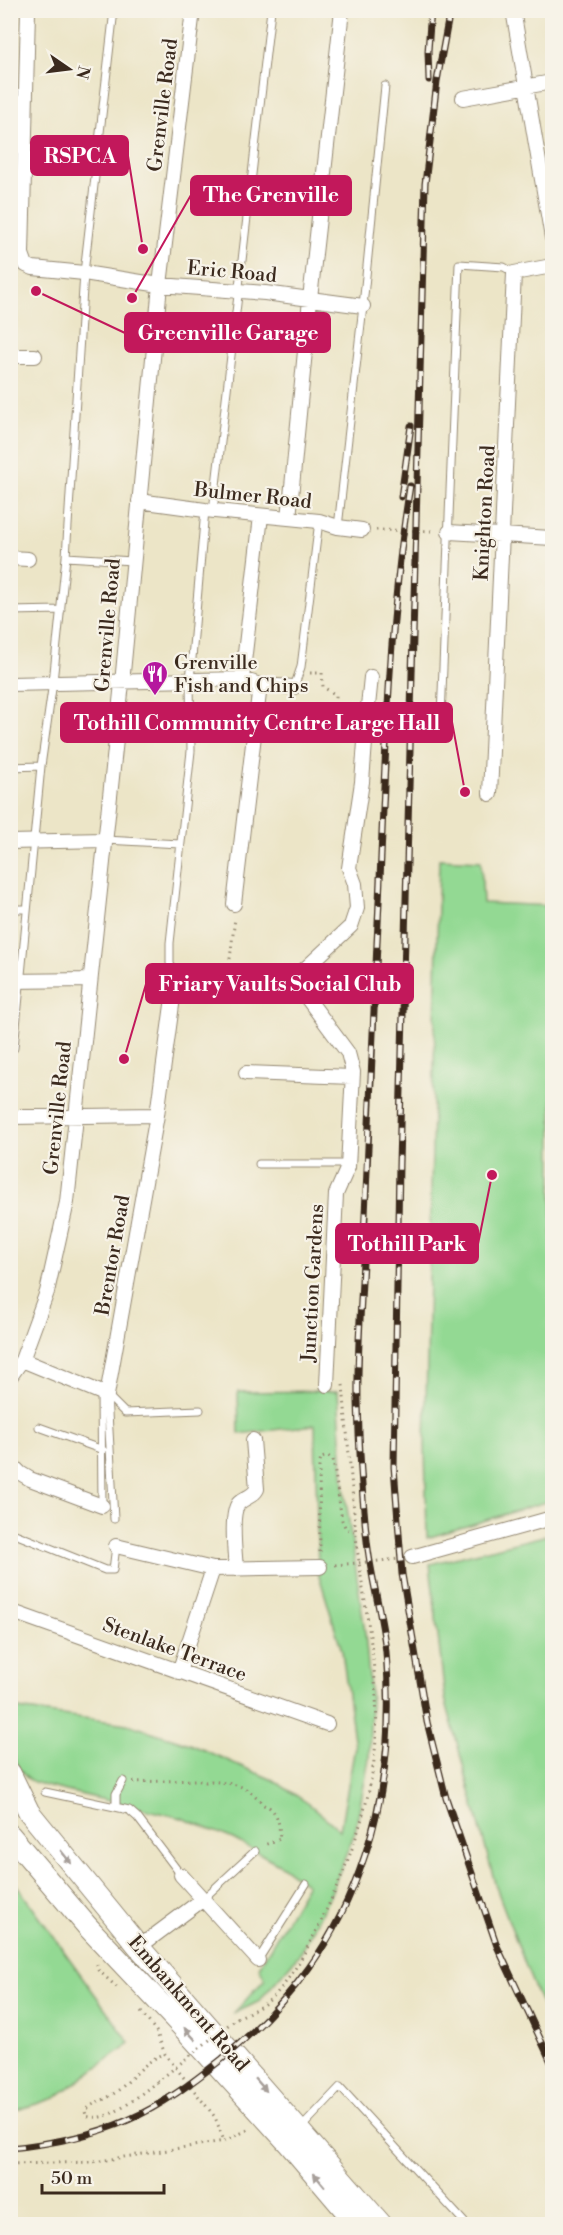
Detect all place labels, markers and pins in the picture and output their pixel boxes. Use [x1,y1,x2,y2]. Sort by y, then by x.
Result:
callout: RSPCA [31,136,128,175]
callout: The Grenville [191,176,351,215]
callout: Greenville Garage [125,313,330,352]
place label: Grenville Fish and Chips [174,651,308,699]
restaurant icon: Grenville Fish and Chips [140,659,170,697]
callout: Tothill Community Centre Large Hall [61,703,452,742]
callout: Friary Vaults Social Club [146,964,413,1003]
callout: Tothill Park [336,1224,478,1263]

